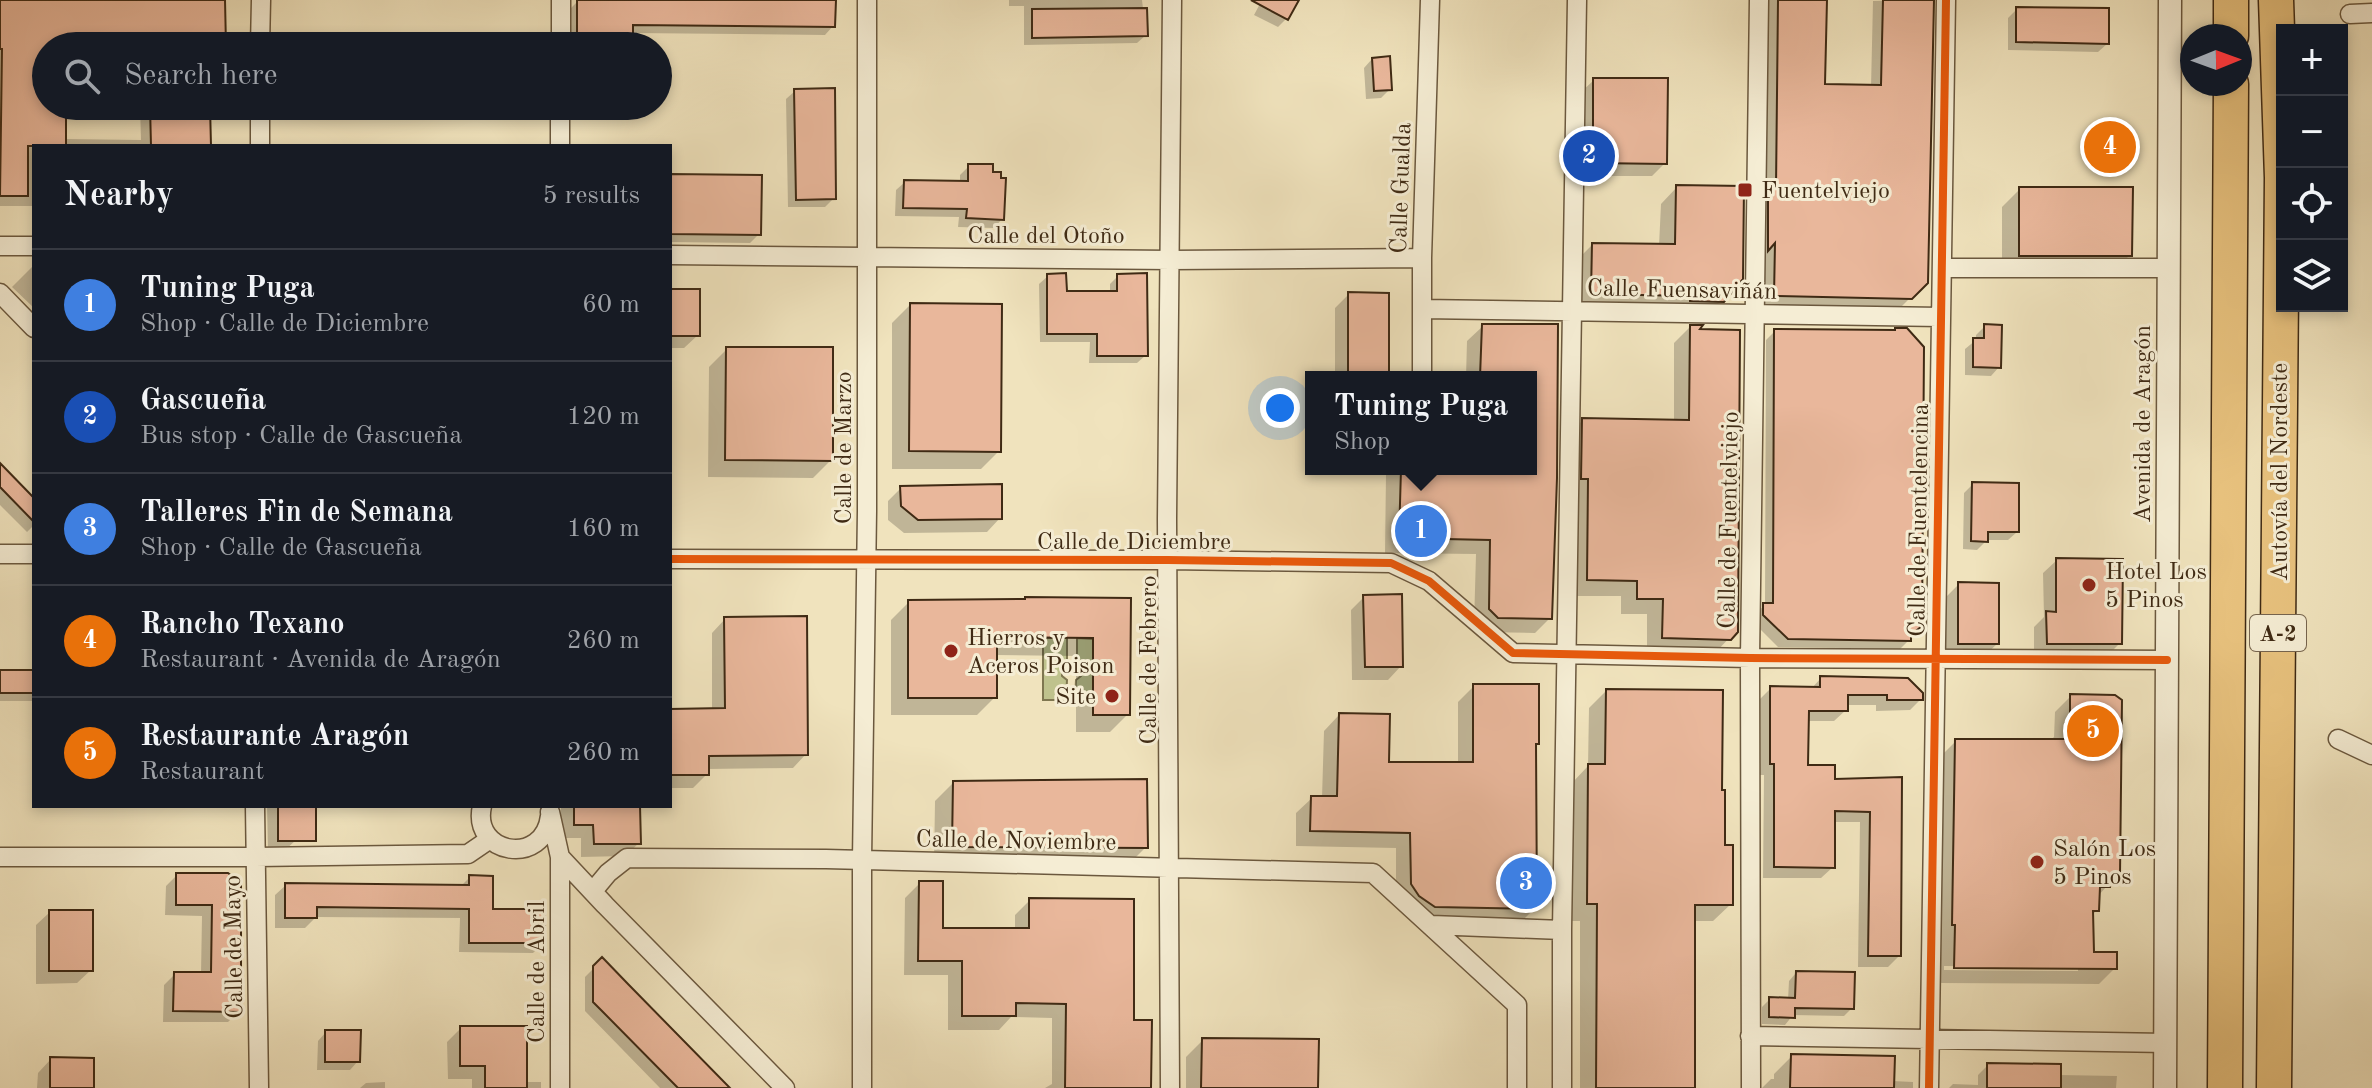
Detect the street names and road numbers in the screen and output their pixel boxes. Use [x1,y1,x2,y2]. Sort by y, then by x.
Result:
street label: Calle Gualda [1388,122,1416,254]
street label: Calle del Otoño [967,225,1125,249]
street label: Calle Fuensaviñán [1587,277,1777,305]
street label: Avenida de Aragón [2132,325,2156,523]
street label: Autovía del Nordeste [2269,363,2293,581]
street label: Calle de Marzo [833,371,857,525]
street label: Calle de Fuentelencina [1906,403,1934,637]
street label: Calle de Fuentelviejo [1716,411,1744,629]
street label: Calle de Diciembre [1037,531,1231,555]
street label: Calle de Febrero [1138,575,1162,745]
road number: A-2 [2250,615,2306,651]
street label: Calle de Noviembre [915,828,1117,856]
street label: Calle de Mayo [222,875,248,1019]
street label: Calle de Abril [526,901,550,1043]

